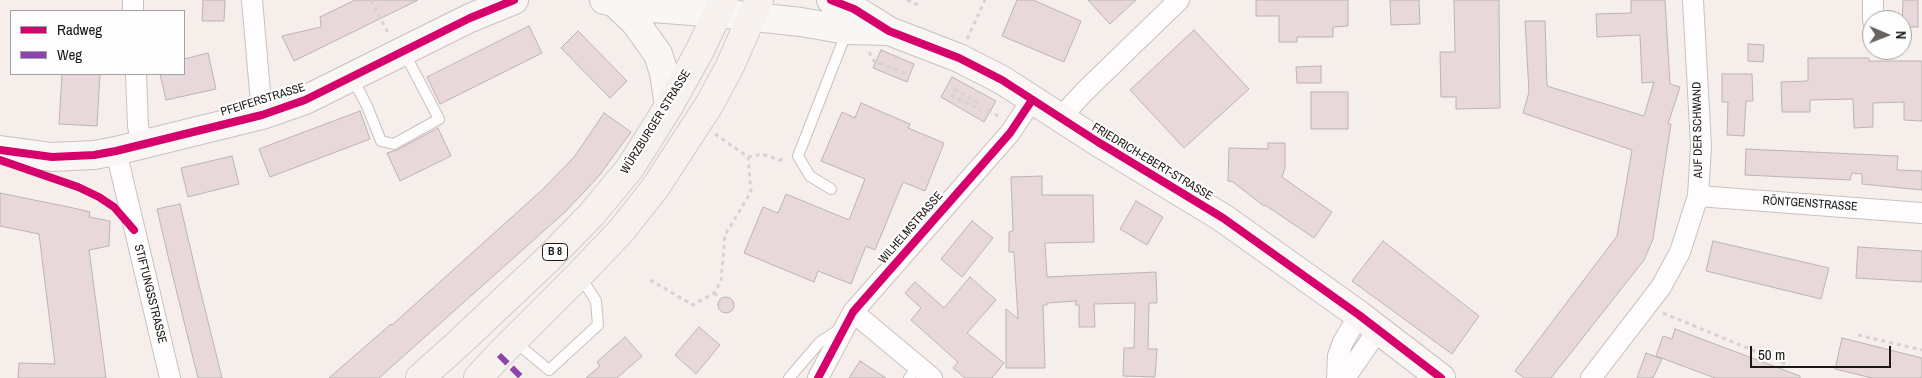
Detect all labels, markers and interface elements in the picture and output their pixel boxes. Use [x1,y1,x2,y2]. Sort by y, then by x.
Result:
legend [10,10,185,75]
north arrow [1862,10,1912,60]
text: Radweg [57,19,102,40]
text: N [1892,31,1910,40]
text: Weg [57,44,82,65]
street label: WÜRZBURGER STRASSE [618,67,694,177]
street label: PFEIFERSTRASSE [219,80,307,120]
street label: AUF DER SCHWAND [1690,82,1706,178]
street label: FRIEDRICH-EBERT-STRASSE [1089,120,1215,204]
street label: WILHELMSTRASSE [876,189,946,267]
street label: RÖNTGENSTRASSE [1762,193,1858,215]
street label: STIFTUNGSSTRASSE [131,243,169,345]
road number: B 8 [542,243,568,260]
scale bar [1752,336,1893,368]
text: 50 m [1758,344,1785,365]

